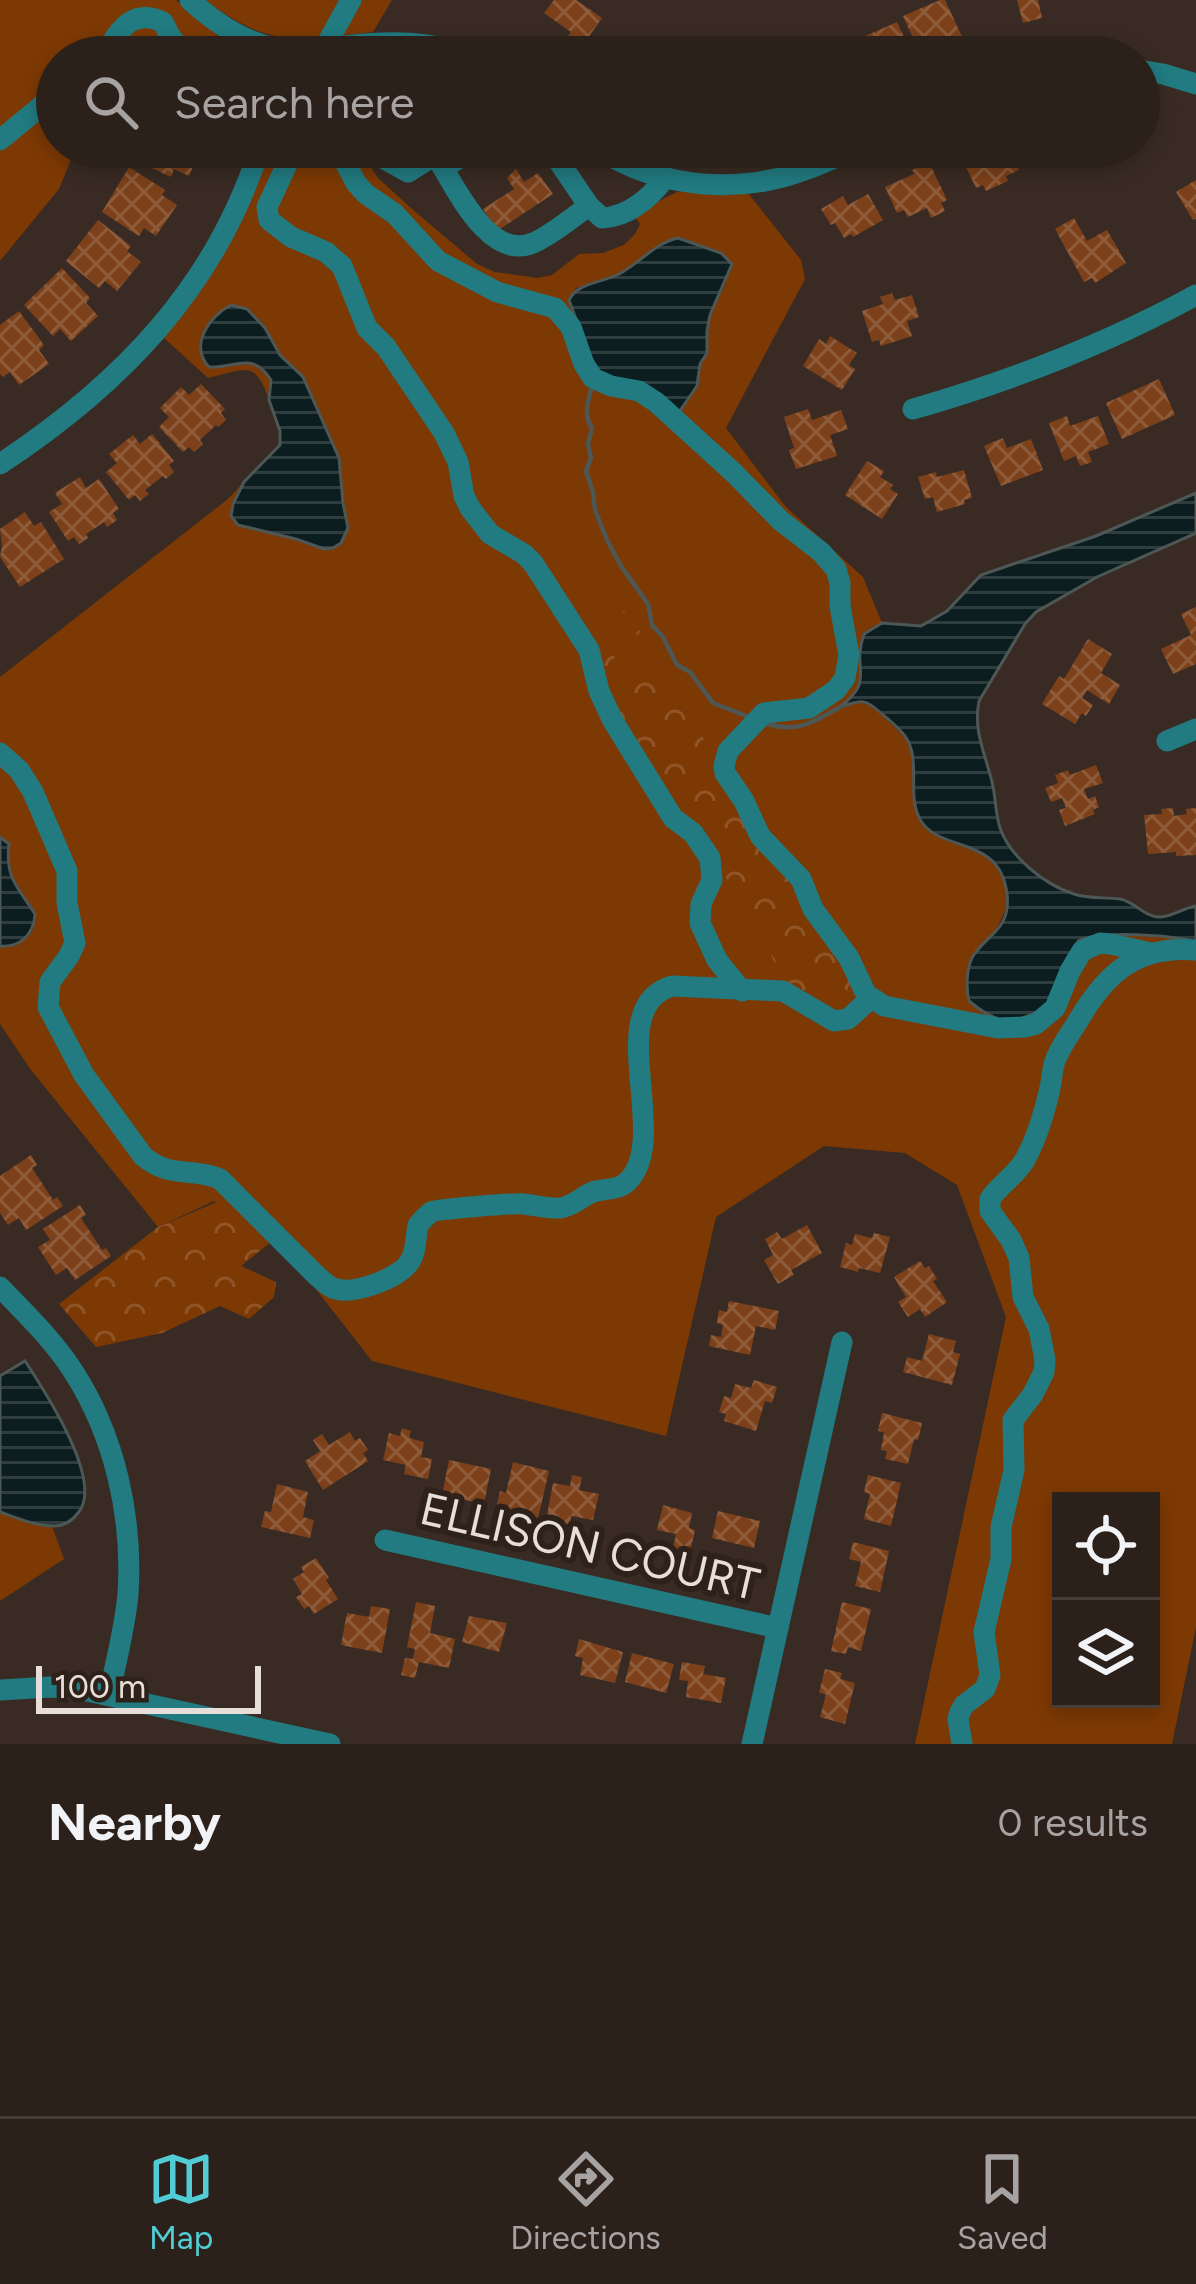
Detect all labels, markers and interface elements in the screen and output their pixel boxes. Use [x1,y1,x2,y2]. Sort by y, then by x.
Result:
search box [36,36,1160,168]
icon: search [78,69,144,135]
text: Search here [174,75,414,129]
street label: ELLISON COURT [415,1481,765,1611]
map controls [1052,1492,1160,1708]
button: locate [1052,1492,1160,1600]
button: layers [1052,1600,1160,1708]
scale bar [36,1660,261,1713]
text: 100 m [54,1667,146,1706]
text: Nearby [48,1792,221,1853]
text: 0 results [997,1799,1148,1846]
tab: Map [148,2146,214,2257]
tab: Directions [510,2146,661,2257]
tab: Saved [957,2146,1048,2257]

